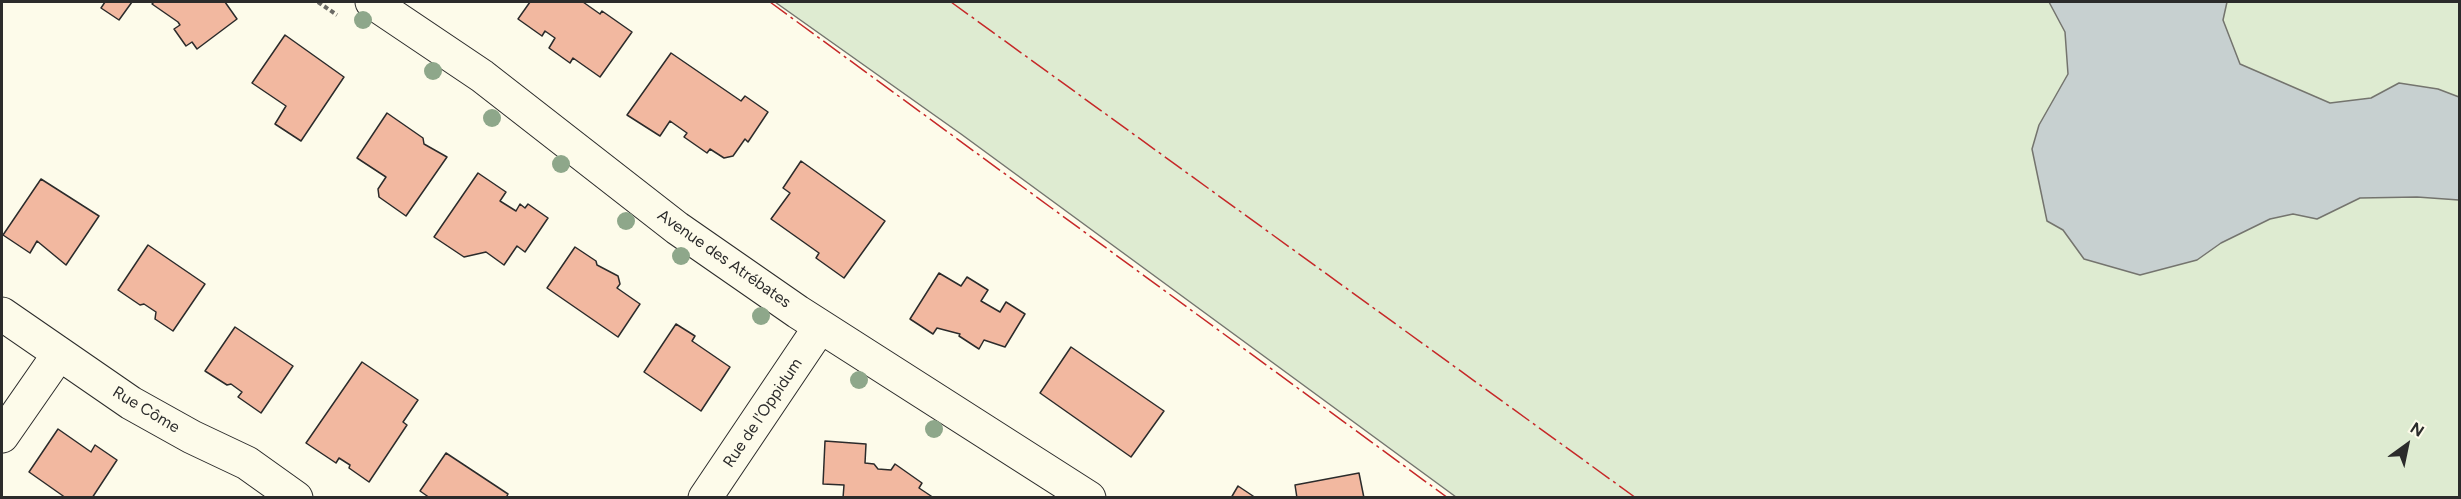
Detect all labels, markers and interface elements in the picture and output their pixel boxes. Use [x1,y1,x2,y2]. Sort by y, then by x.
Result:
street label: Avenue des Atrébates [654,206,794,312]
street label: Rue de l'Oppidum [719,355,807,471]
street label: Rue Côme [109,383,183,437]
north arrow [2377,415,2437,475]
text: N [2407,418,2427,441]

